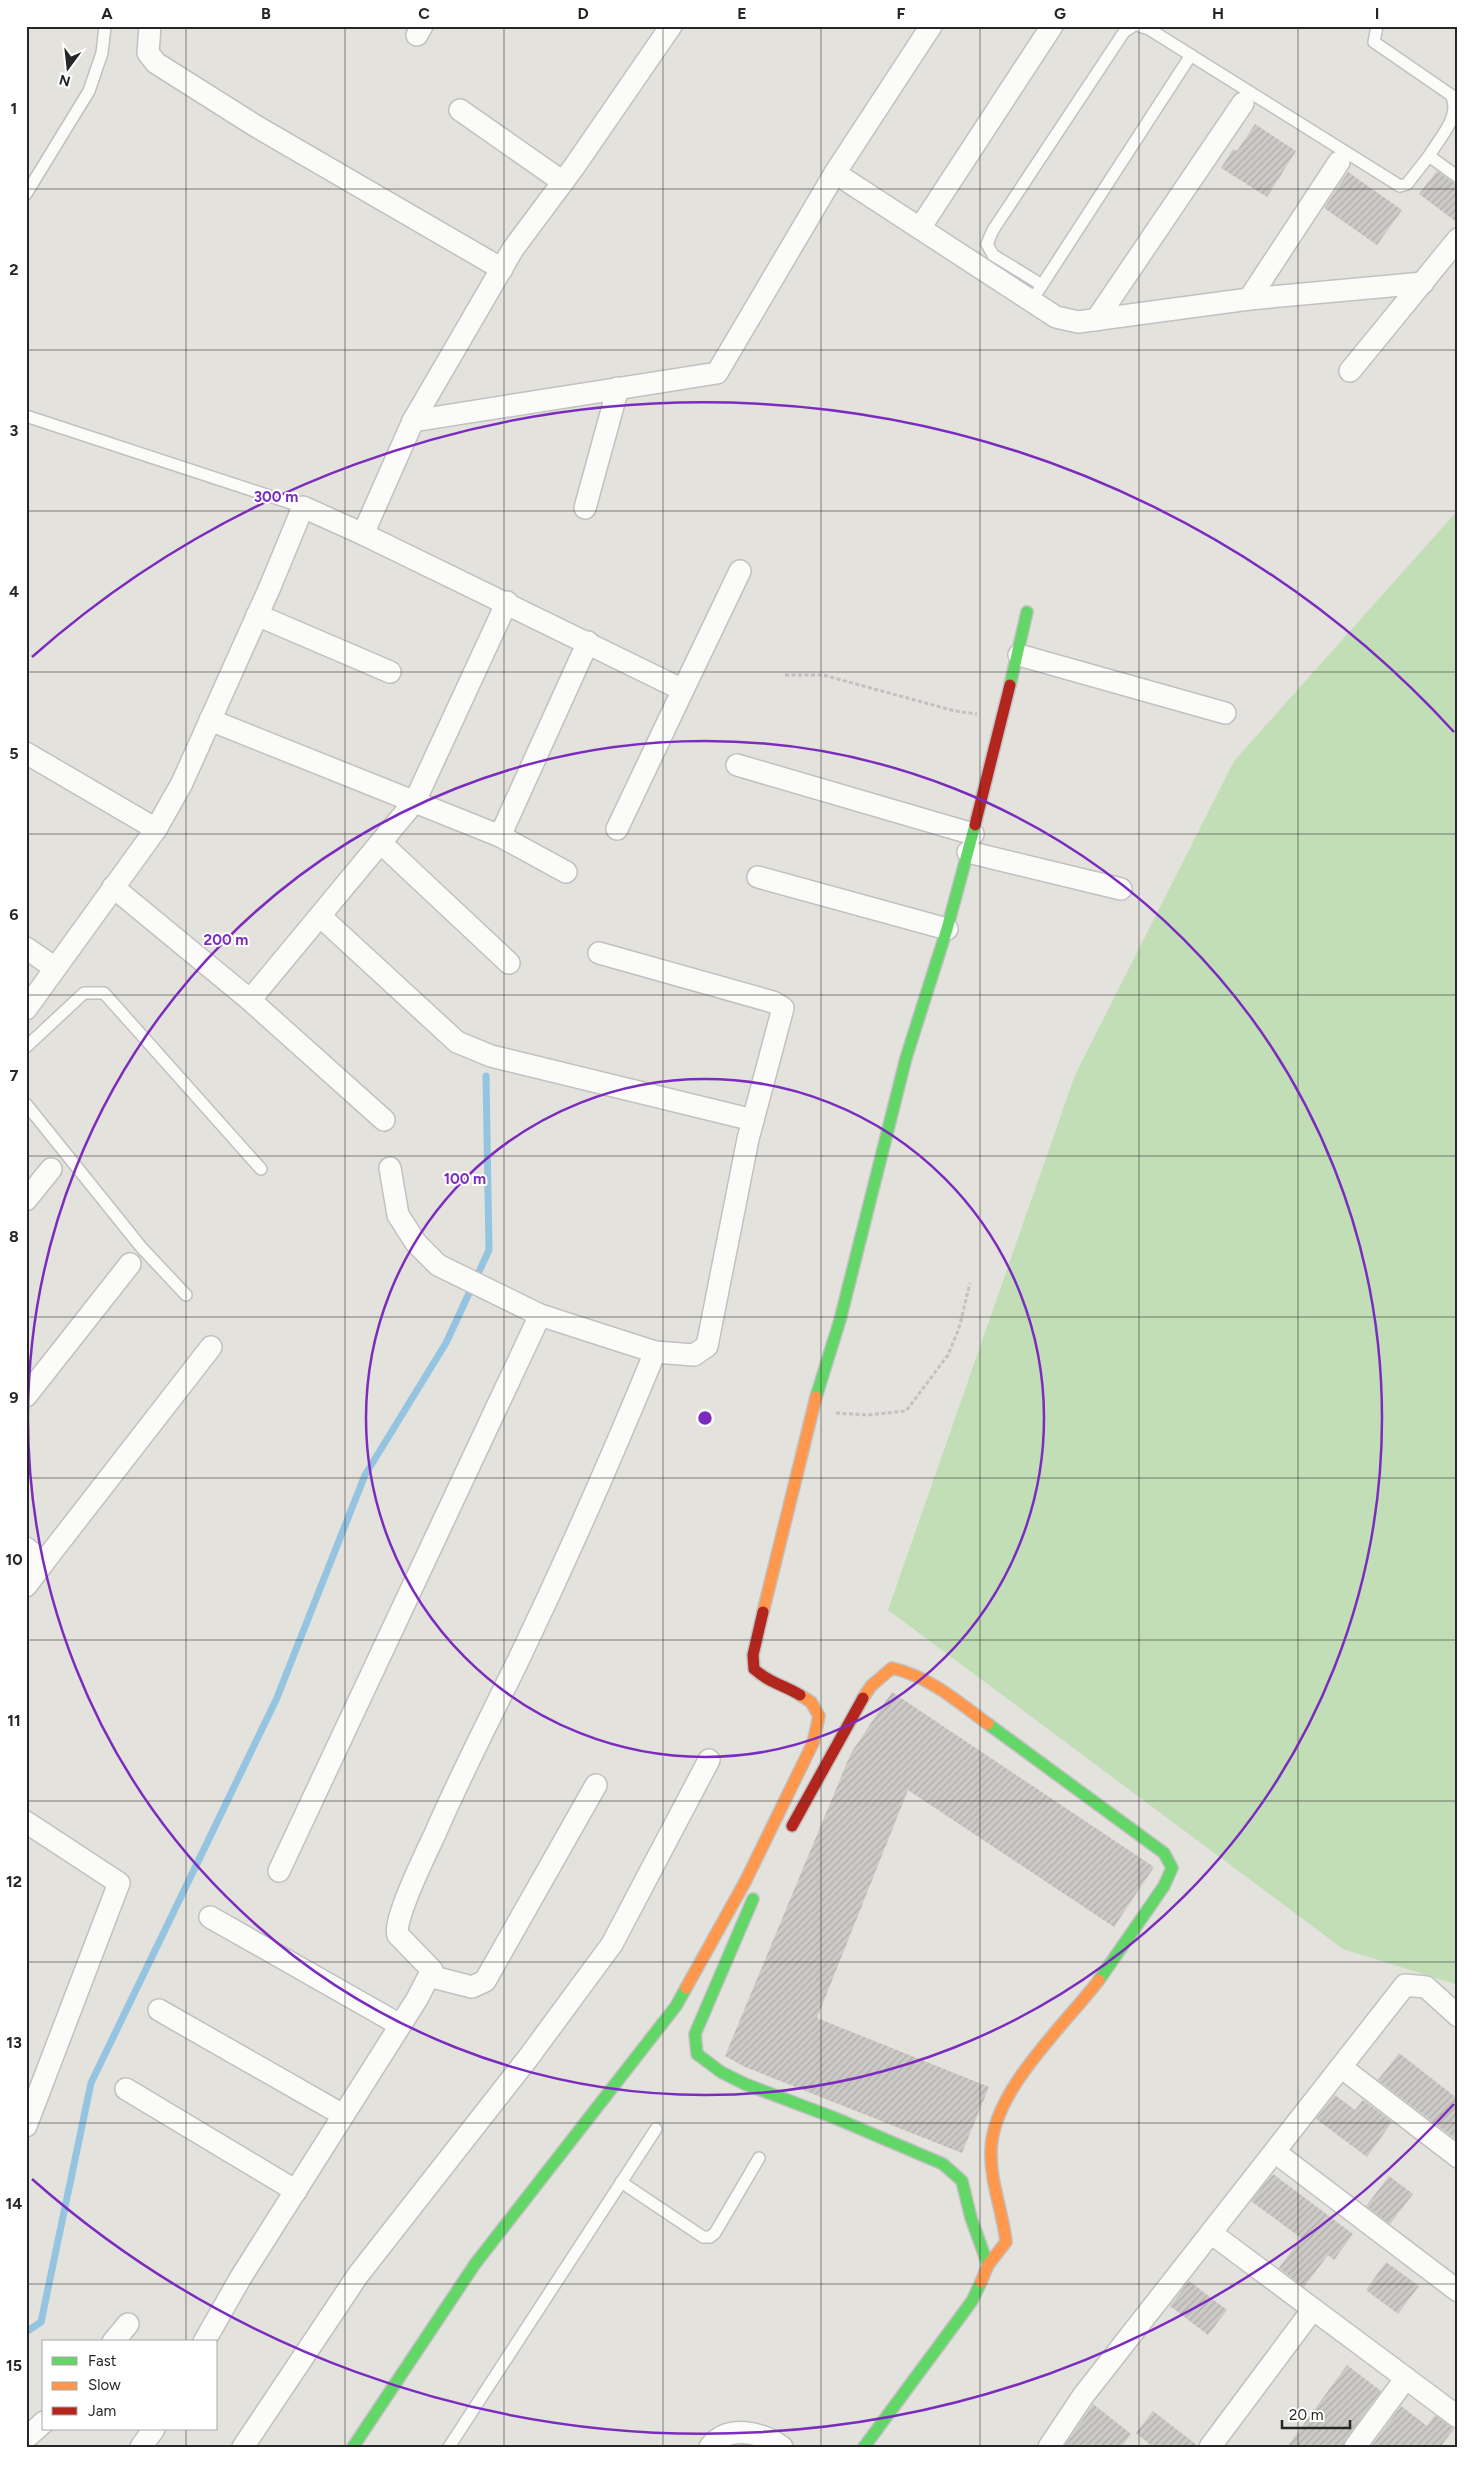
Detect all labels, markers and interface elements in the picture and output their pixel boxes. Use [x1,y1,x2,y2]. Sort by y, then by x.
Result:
text: A [101,4,113,23]
text: B [261,4,271,23]
text: C [418,4,430,23]
text: D [577,4,589,23]
text: E [737,4,747,23]
text: F [897,4,906,23]
text: G [1054,4,1066,23]
text: H [1212,4,1224,23]
text: I [1375,4,1379,23]
north arrow [42,42,92,92]
text: N [57,70,72,90]
text: 1 [11,99,17,118]
text: 2 [9,260,19,279]
text: 3 [10,421,19,440]
text: 300 m [254,488,298,506]
text: 4 [9,582,19,601]
text: 5 [9,744,19,763]
text: 6 [9,905,19,924]
text: 200 m [204,931,248,949]
text: 7 [10,1066,19,1085]
text: 100 m [444,1170,486,1188]
text: 8 [9,1227,19,1246]
text: 9 [9,1388,19,1407]
centre of rings [696,1409,714,1427]
text: 10 [5,1550,23,1569]
text: 11 [7,1711,21,1730]
text: 12 [6,1872,22,1891]
text: 13 [6,2033,22,2052]
text: 14 [6,2194,22,2213]
legend [42,2340,218,2430]
text: Fast [88,2352,117,2370]
text: 15 [6,2356,22,2375]
text: Slow [88,2376,121,2394]
scale bar [1282,2398,1349,2430]
text: Jam [88,2402,116,2420]
text: 20 m [1289,2406,1323,2424]

